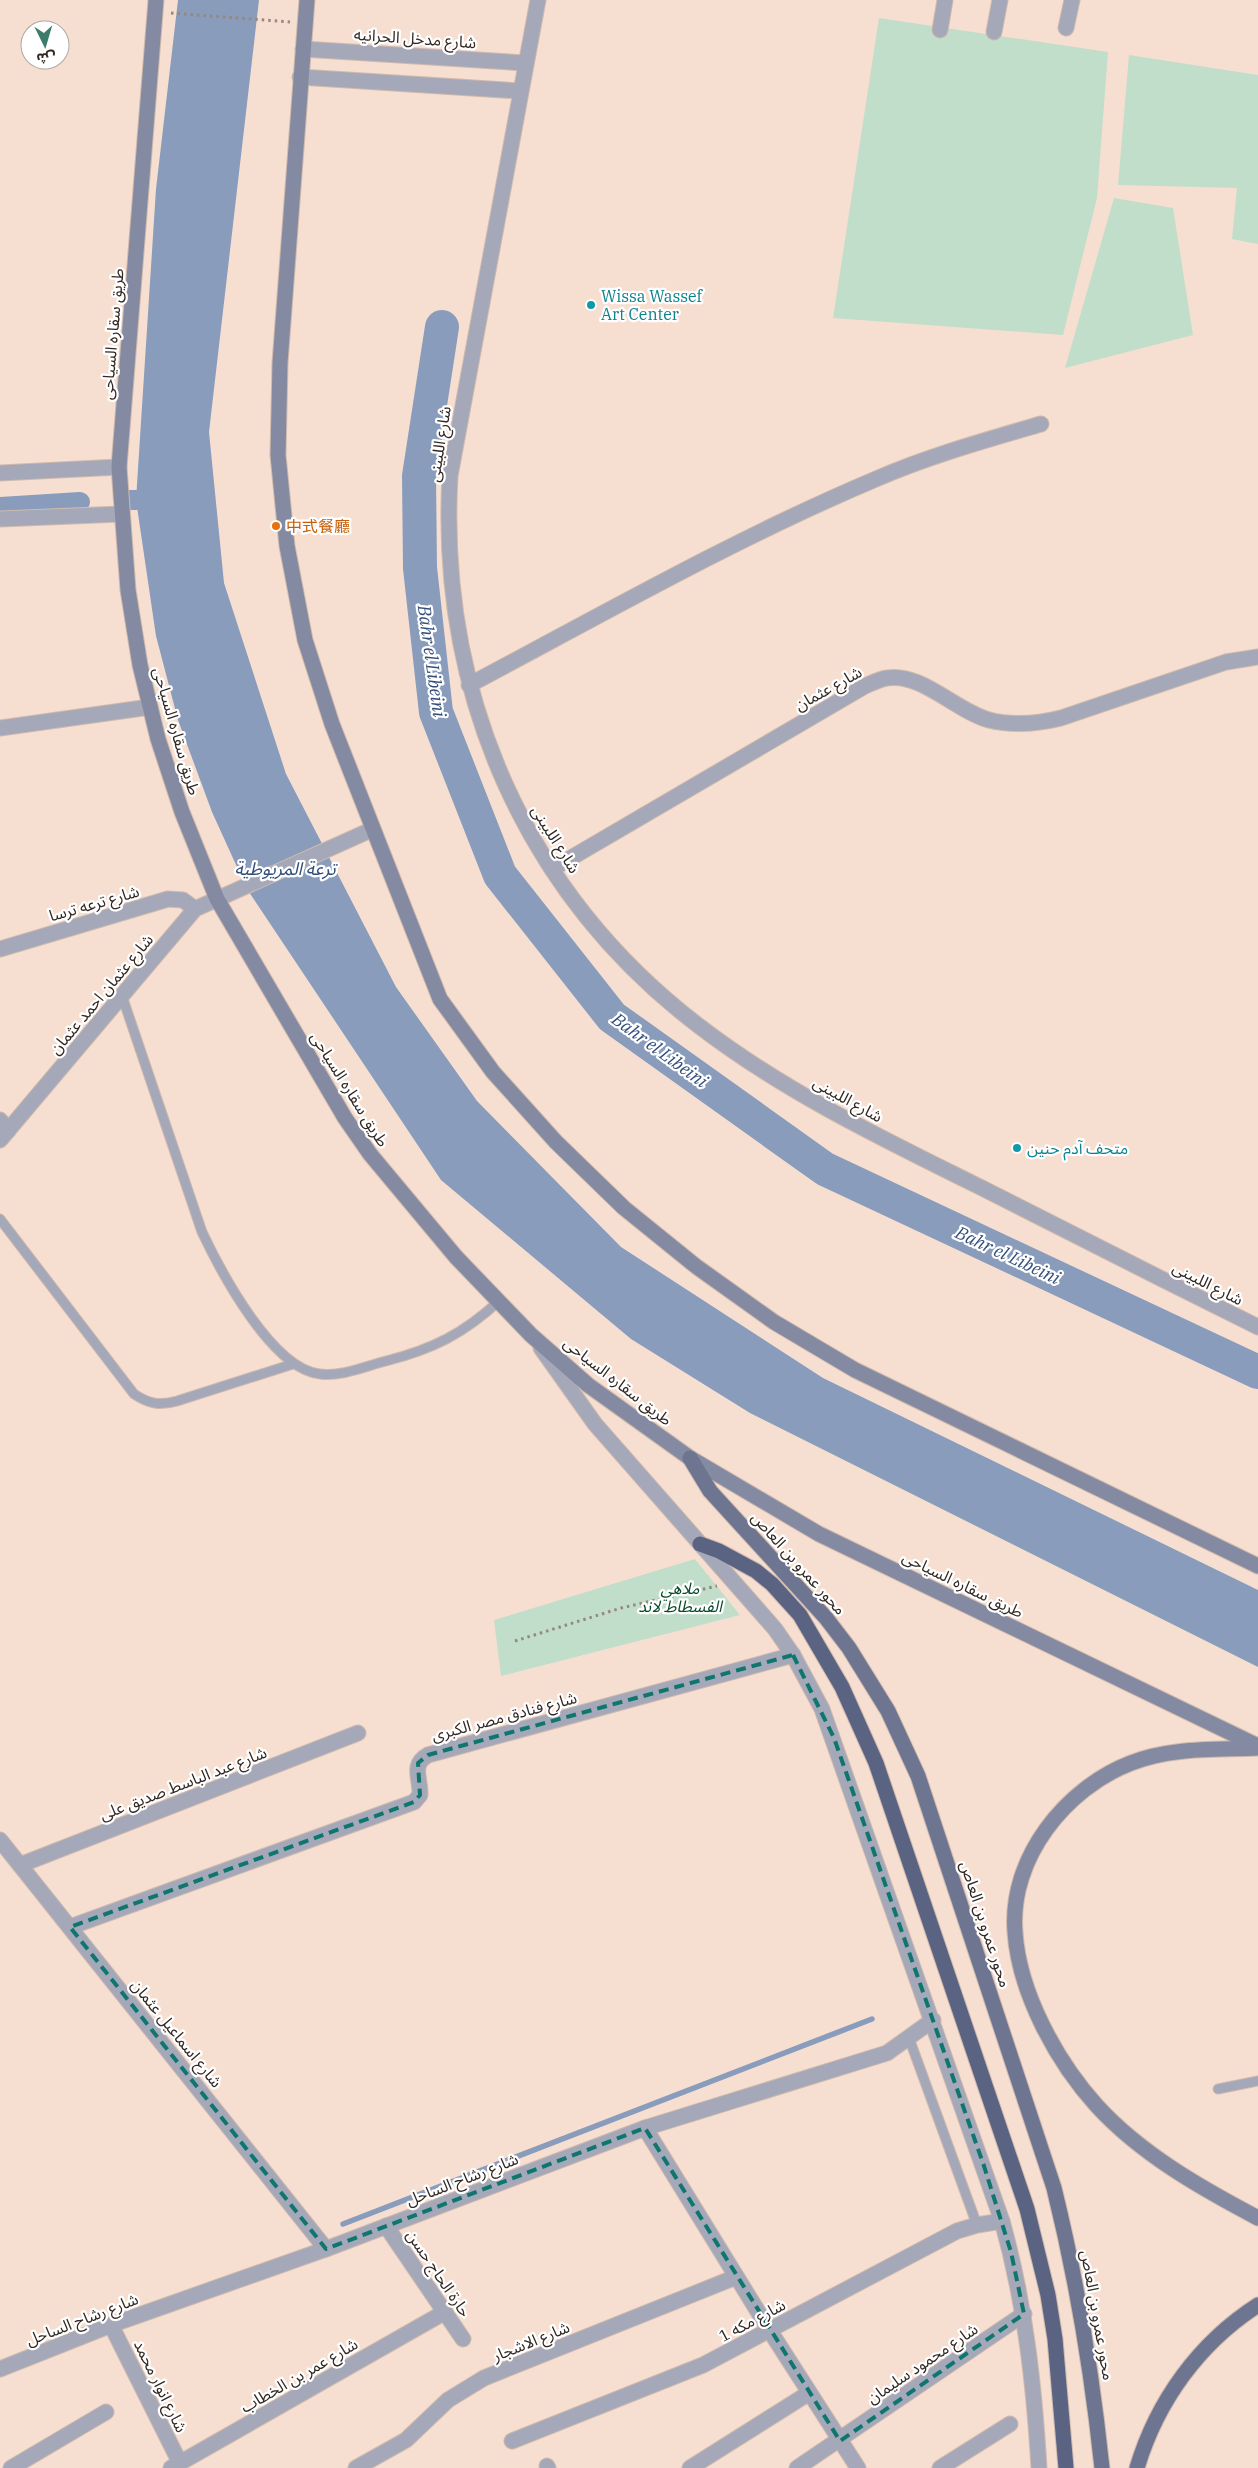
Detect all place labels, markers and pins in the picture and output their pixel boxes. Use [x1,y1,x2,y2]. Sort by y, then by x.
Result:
place label: Wissa Wassef Art Center [601,286,704,324]
marker: Wissa Wassef Art Center [585,299,597,311]
place label: 中式餐廳 [286,516,350,536]
marker: 中式餐廳 [270,520,282,532]
place label: متحف آدم حنين [1027,1138,1128,1161]
marker: متحف آدم حنين [1011,1142,1023,1154]

